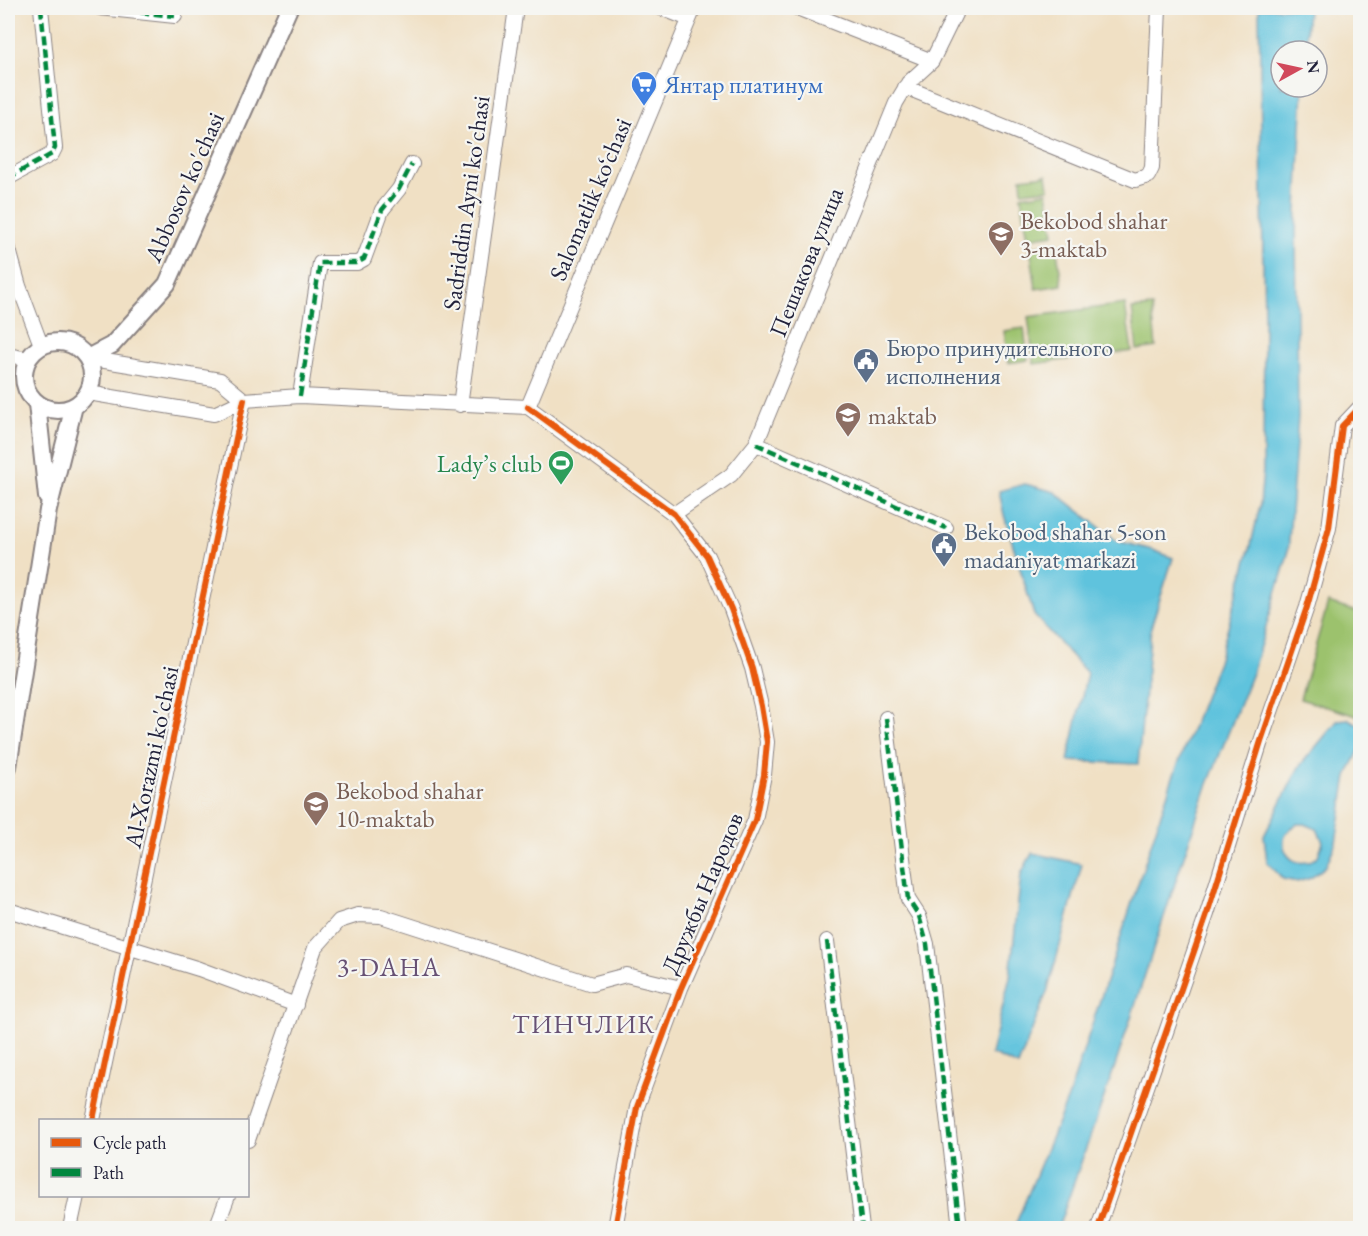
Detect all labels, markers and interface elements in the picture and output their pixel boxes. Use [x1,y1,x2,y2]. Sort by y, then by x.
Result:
north arrow [1269,39,1329,99]
text: N [1302,59,1325,75]
supermarket icon: Янтар платинум [629,69,659,107]
place label: Янтар платинум [663,69,823,100]
street label: Sadriddin Ayni ko'chasi [436,94,496,312]
street label: Abbosov ko'chasi [137,107,231,268]
street label: Salomatlik ko‘chasi [542,113,638,285]
street label: Пешакова улица [762,182,850,341]
place label: Bekobod shahar 3-maktab [1020,205,1167,264]
school or university icon: Bekobod shahar 3-maktab [986,219,1016,257]
place label: Бюро принудительного исполнения [886,332,1113,391]
public building icon: Бюро принудительного исполнения [851,346,881,384]
school or university icon: maktab [833,400,863,438]
place label: maktab [868,400,937,431]
place label: Lady’s club [437,448,542,479]
sports icon: Lady’s club [546,448,576,486]
place label: Bekobod shahar 5-son madaniyat markazi [964,516,1167,575]
public building icon: Bekobod shahar 5-son madaniyat markazi [929,530,959,568]
street label: Al-Xorazmi ko'chasi [116,663,185,852]
place label: Bekobod shahar 10-maktab [336,775,483,834]
school or university icon: Bekobod shahar 10-maktab [301,789,331,827]
street label: Дружбы Народов [654,807,750,979]
district label: 3-DAHA [337,950,441,984]
district label: ТИНЧЛИК [512,1007,656,1041]
legend [39,1119,249,1197]
text: Cycle path [93,1131,167,1154]
text: Path [93,1161,124,1184]

